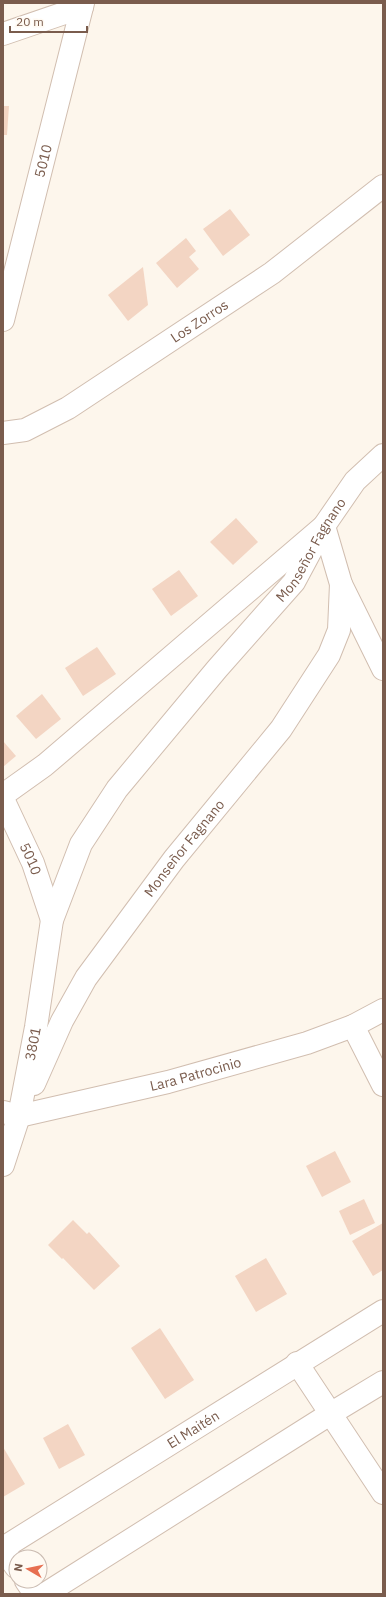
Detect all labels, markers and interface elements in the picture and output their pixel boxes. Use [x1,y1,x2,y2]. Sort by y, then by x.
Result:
scale bar [10,8,87,34]
text: 20 m [16,14,44,29]
street label: 5010 [30,142,56,179]
street label: Los Zorros [167,295,232,347]
street label: Monseñor Fagnano [272,494,350,606]
street label: Monseñor Fagnano [140,796,228,900]
street label: 5010 [16,840,45,877]
street label: 3801 [21,1026,45,1062]
street label: Lara Patrocinio [148,1053,243,1095]
street label: El Maitén [164,1406,222,1452]
north arrow [8,1549,48,1589]
text: N [11,1562,26,1572]

